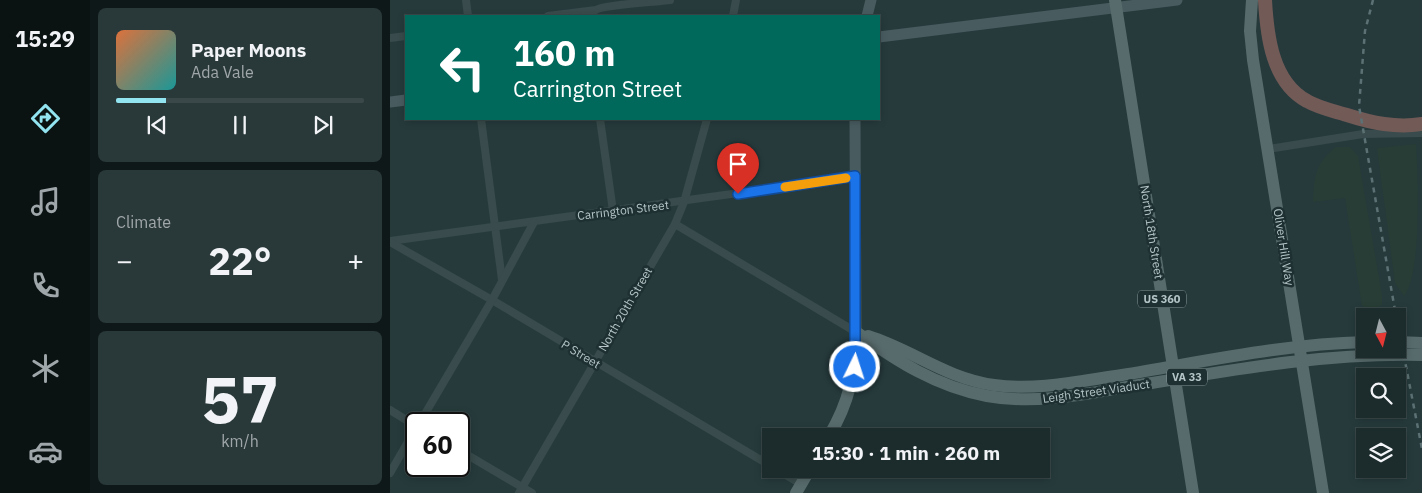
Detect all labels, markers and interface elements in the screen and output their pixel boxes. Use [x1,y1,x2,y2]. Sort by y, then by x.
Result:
text: 15:29 [15,24,75,53]
text: 160 m [513,30,616,76]
icon: left [430,35,495,100]
text: Paper Moons [191,38,306,62]
text: Ada Vale [191,62,254,82]
text: Carrington Street [513,74,682,103]
icon: directions [28,101,63,136]
icon: previous [143,111,171,139]
icon: pause [226,111,254,139]
icon: next [309,111,337,139]
pin [717,143,759,194]
icon: arrive [724,150,752,178]
icon: music [28,184,63,219]
street label: North 18th Street [1137,184,1167,280]
street label: Carrington Street [576,197,670,223]
street label: Oliver Hill Way [1270,207,1298,287]
text: Climate [116,212,171,232]
text: 22° [208,236,272,285]
text: − [116,242,133,279]
text: + [347,242,364,279]
street label: North 20th Street [595,264,655,354]
icon: phone [28,268,63,303]
road number: US 360 [1138,290,1186,308]
north arrow [1356,308,1406,358]
map controls [1356,308,1406,478]
street label: P Street [559,336,603,372]
position arrow [828,340,880,392]
icon: climate [28,351,63,386]
text: 57 [201,356,279,441]
road number: VA 33 [1167,368,1207,386]
button: search [1356,368,1406,418]
street label: Leigh Street Viaduct [1042,376,1150,406]
speed limit sign: 60 [405,412,470,477]
button: layers [1356,428,1406,478]
text: km/h [221,431,259,451]
icon: car [28,434,63,469]
text: 15:30 · 1 min · 260 m [812,441,1000,465]

